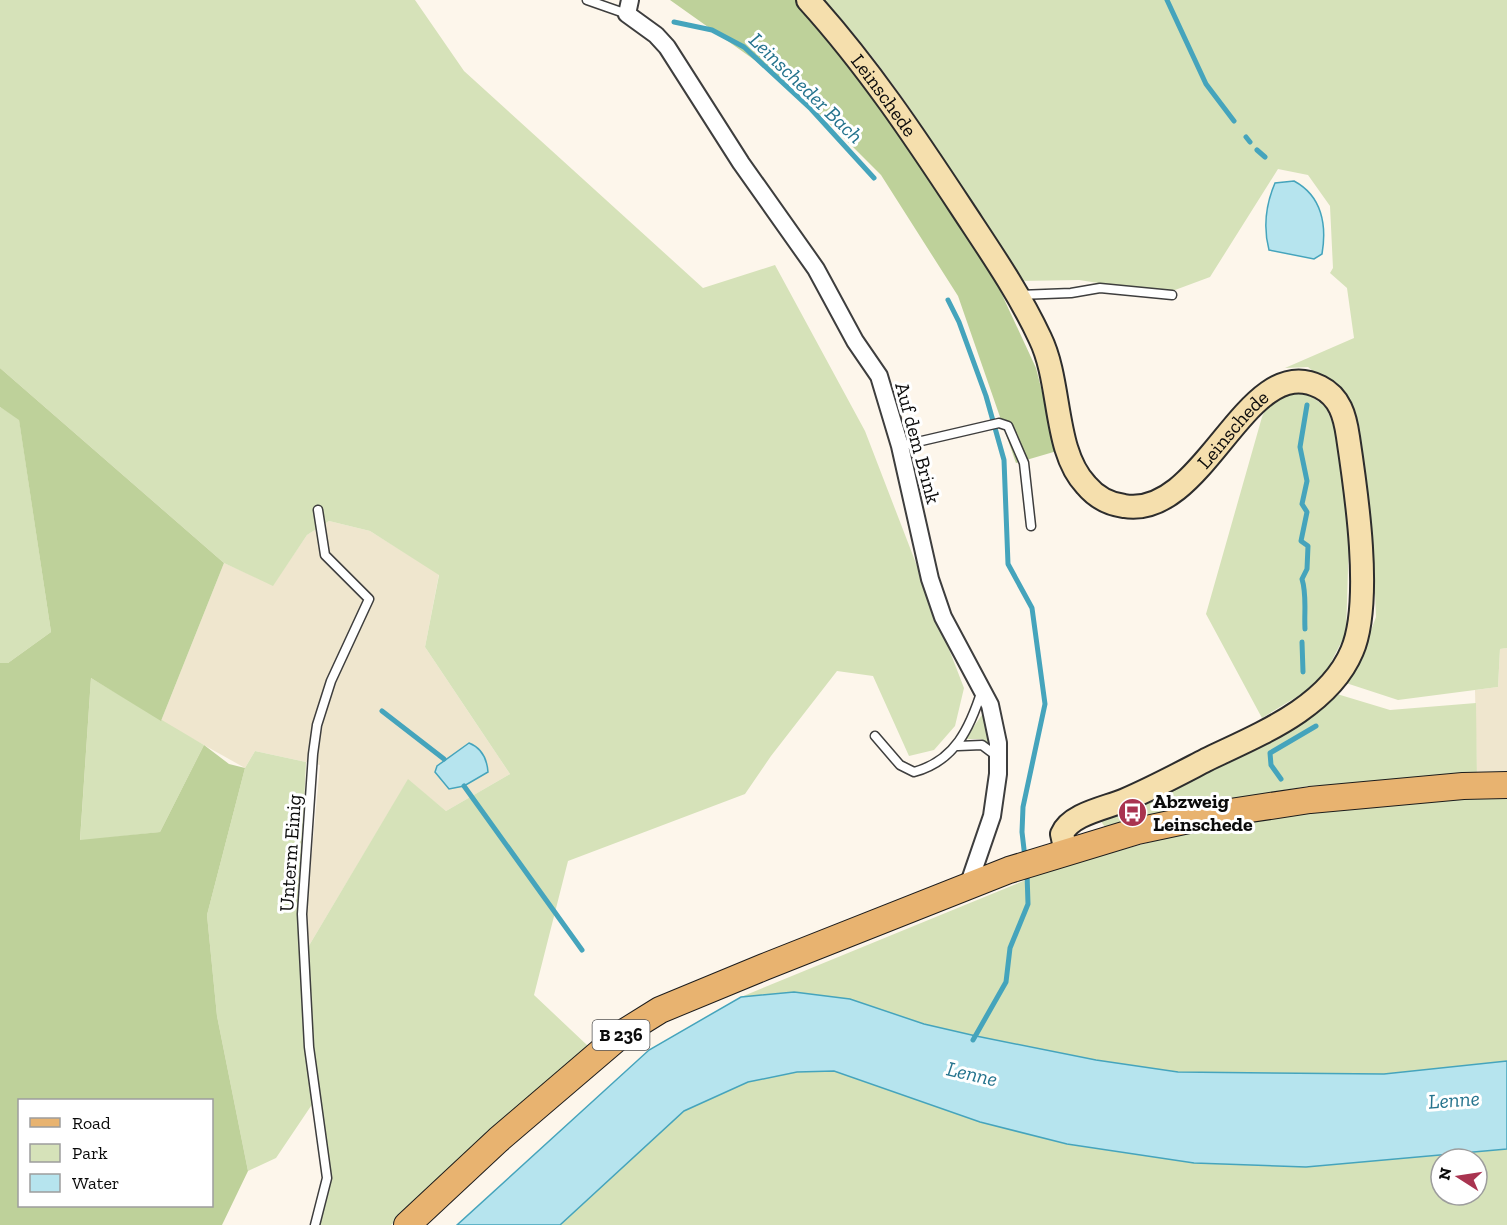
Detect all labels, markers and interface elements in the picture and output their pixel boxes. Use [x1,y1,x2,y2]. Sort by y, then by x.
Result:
water label: Leinscheder Bach [744,27,869,148]
street label: Leinschede [846,49,922,141]
street label: Auf dem Brink [890,380,946,507]
street label: Leinschede [1192,385,1273,474]
place label: Abzweig Leinschede [1153,789,1253,836]
street label: Unterm Einig [274,793,306,913]
bus stop icon: Abzweig Leinschede [1116,796,1148,828]
road number: B 236 [592,1020,650,1050]
water label: Lenne [944,1056,1000,1091]
water label: Lenne [1427,1085,1480,1114]
legend [18,1099,213,1207]
text: Road [72,1112,111,1134]
text: Park [72,1142,108,1164]
north arrow [1429,1147,1489,1207]
text: N [1434,1166,1455,1182]
text: Water [72,1172,119,1194]

